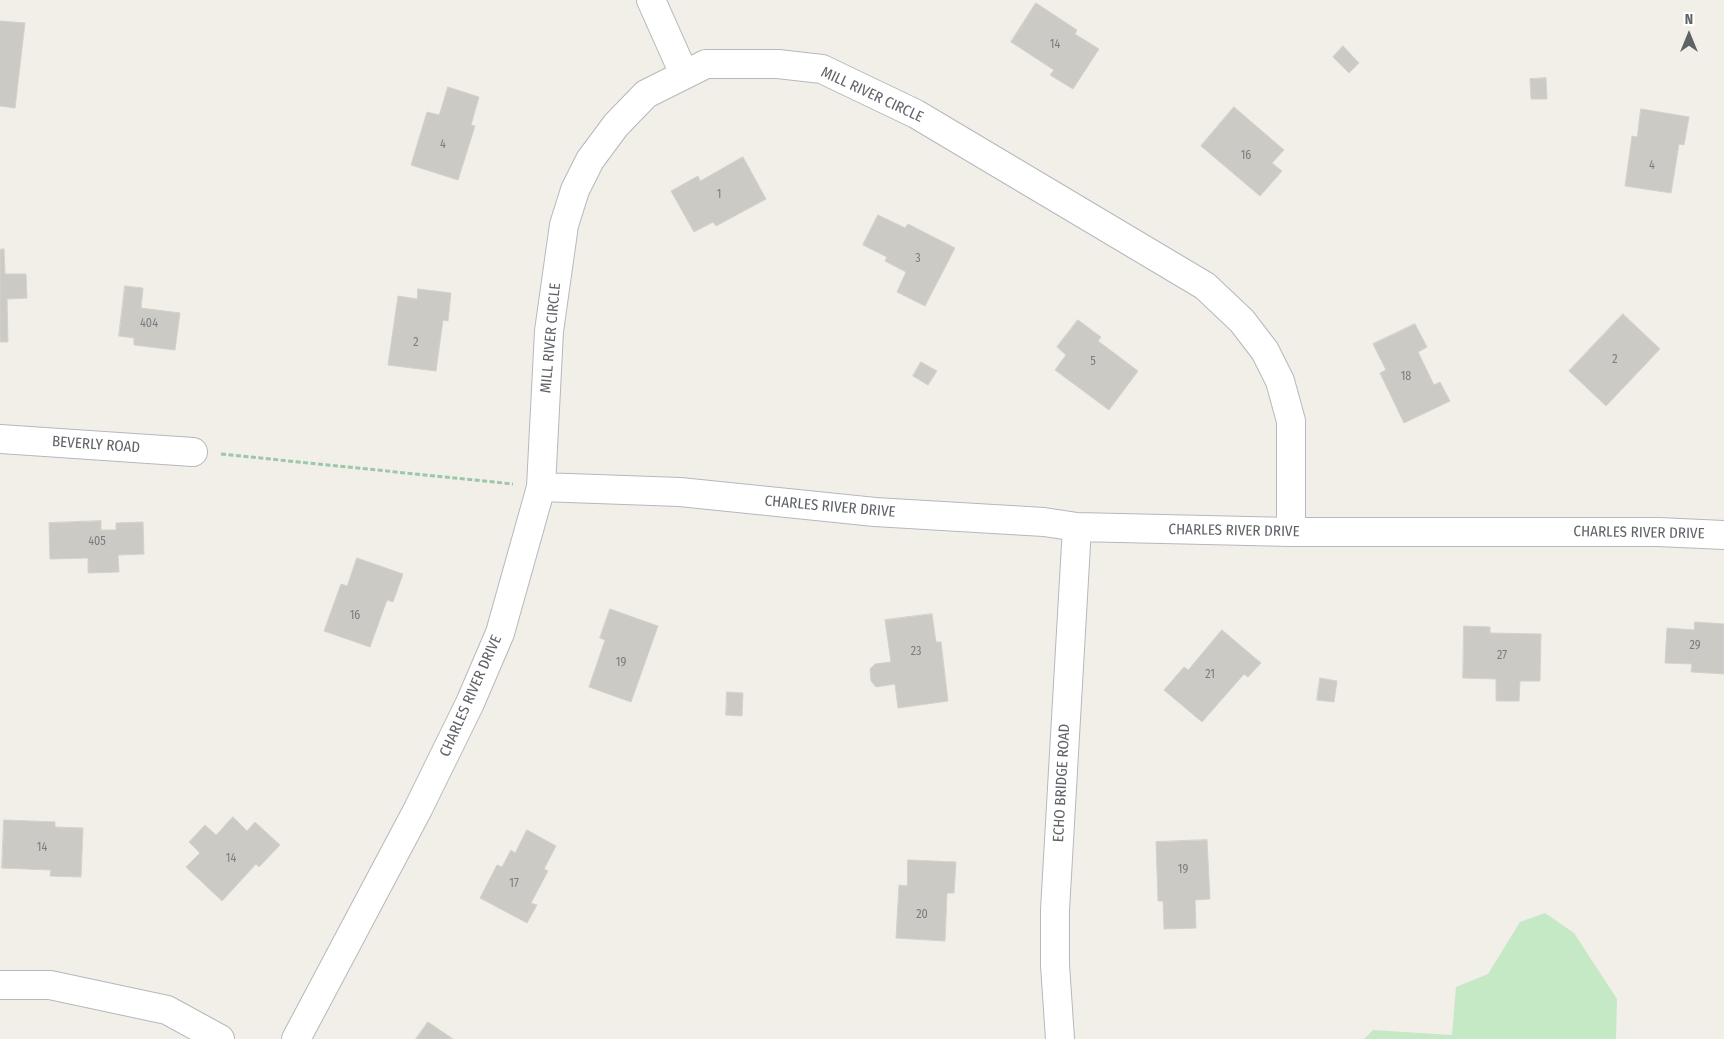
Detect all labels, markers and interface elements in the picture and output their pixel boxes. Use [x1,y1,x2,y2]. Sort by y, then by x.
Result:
north arrow [1664,10,1714,60]
text: N [1685,11,1693,28]
house number: 14 [1050,38,1060,52]
street label: MILL RIVER CIRCLE [818,63,926,127]
house number: 4 [440,138,446,152]
house number: 16 [1241,149,1251,163]
house number: 4 [1649,159,1655,173]
house number: 1 [717,188,721,202]
house number: 3 [915,252,921,266]
street label: MILL RIVER CIRCLE [537,282,565,394]
house number: 404 [140,317,158,331]
house number: 2 [413,336,419,350]
house number: 2 [1612,353,1618,367]
house number: 5 [1090,355,1096,369]
house number: 18 [1401,370,1411,384]
street label: BEVERLY ROAD [51,433,141,457]
street label: CHARLES RIVER DRIVE [764,492,896,522]
street label: CHARLES RIVER DRIVE [1168,521,1300,541]
street label: CHARLES RIVER DRIVE [1573,523,1705,543]
house number: 405 [88,535,106,549]
house number: 16 [350,609,360,623]
street label: CHARLES RIVER DRIVE [436,632,506,760]
house number: 29 [1689,639,1701,653]
house number: 23 [911,645,921,659]
house number: 27 [1497,649,1507,663]
house number: 19 [616,656,626,670]
house number: 21 [1205,668,1215,682]
street label: ECHO BRIDGE ROAD [1050,723,1074,843]
house number: 14 [37,841,47,855]
house number: 14 [226,852,236,866]
house number: 19 [1178,863,1188,877]
house number: 17 [509,877,519,891]
house number: 20 [916,908,928,922]

